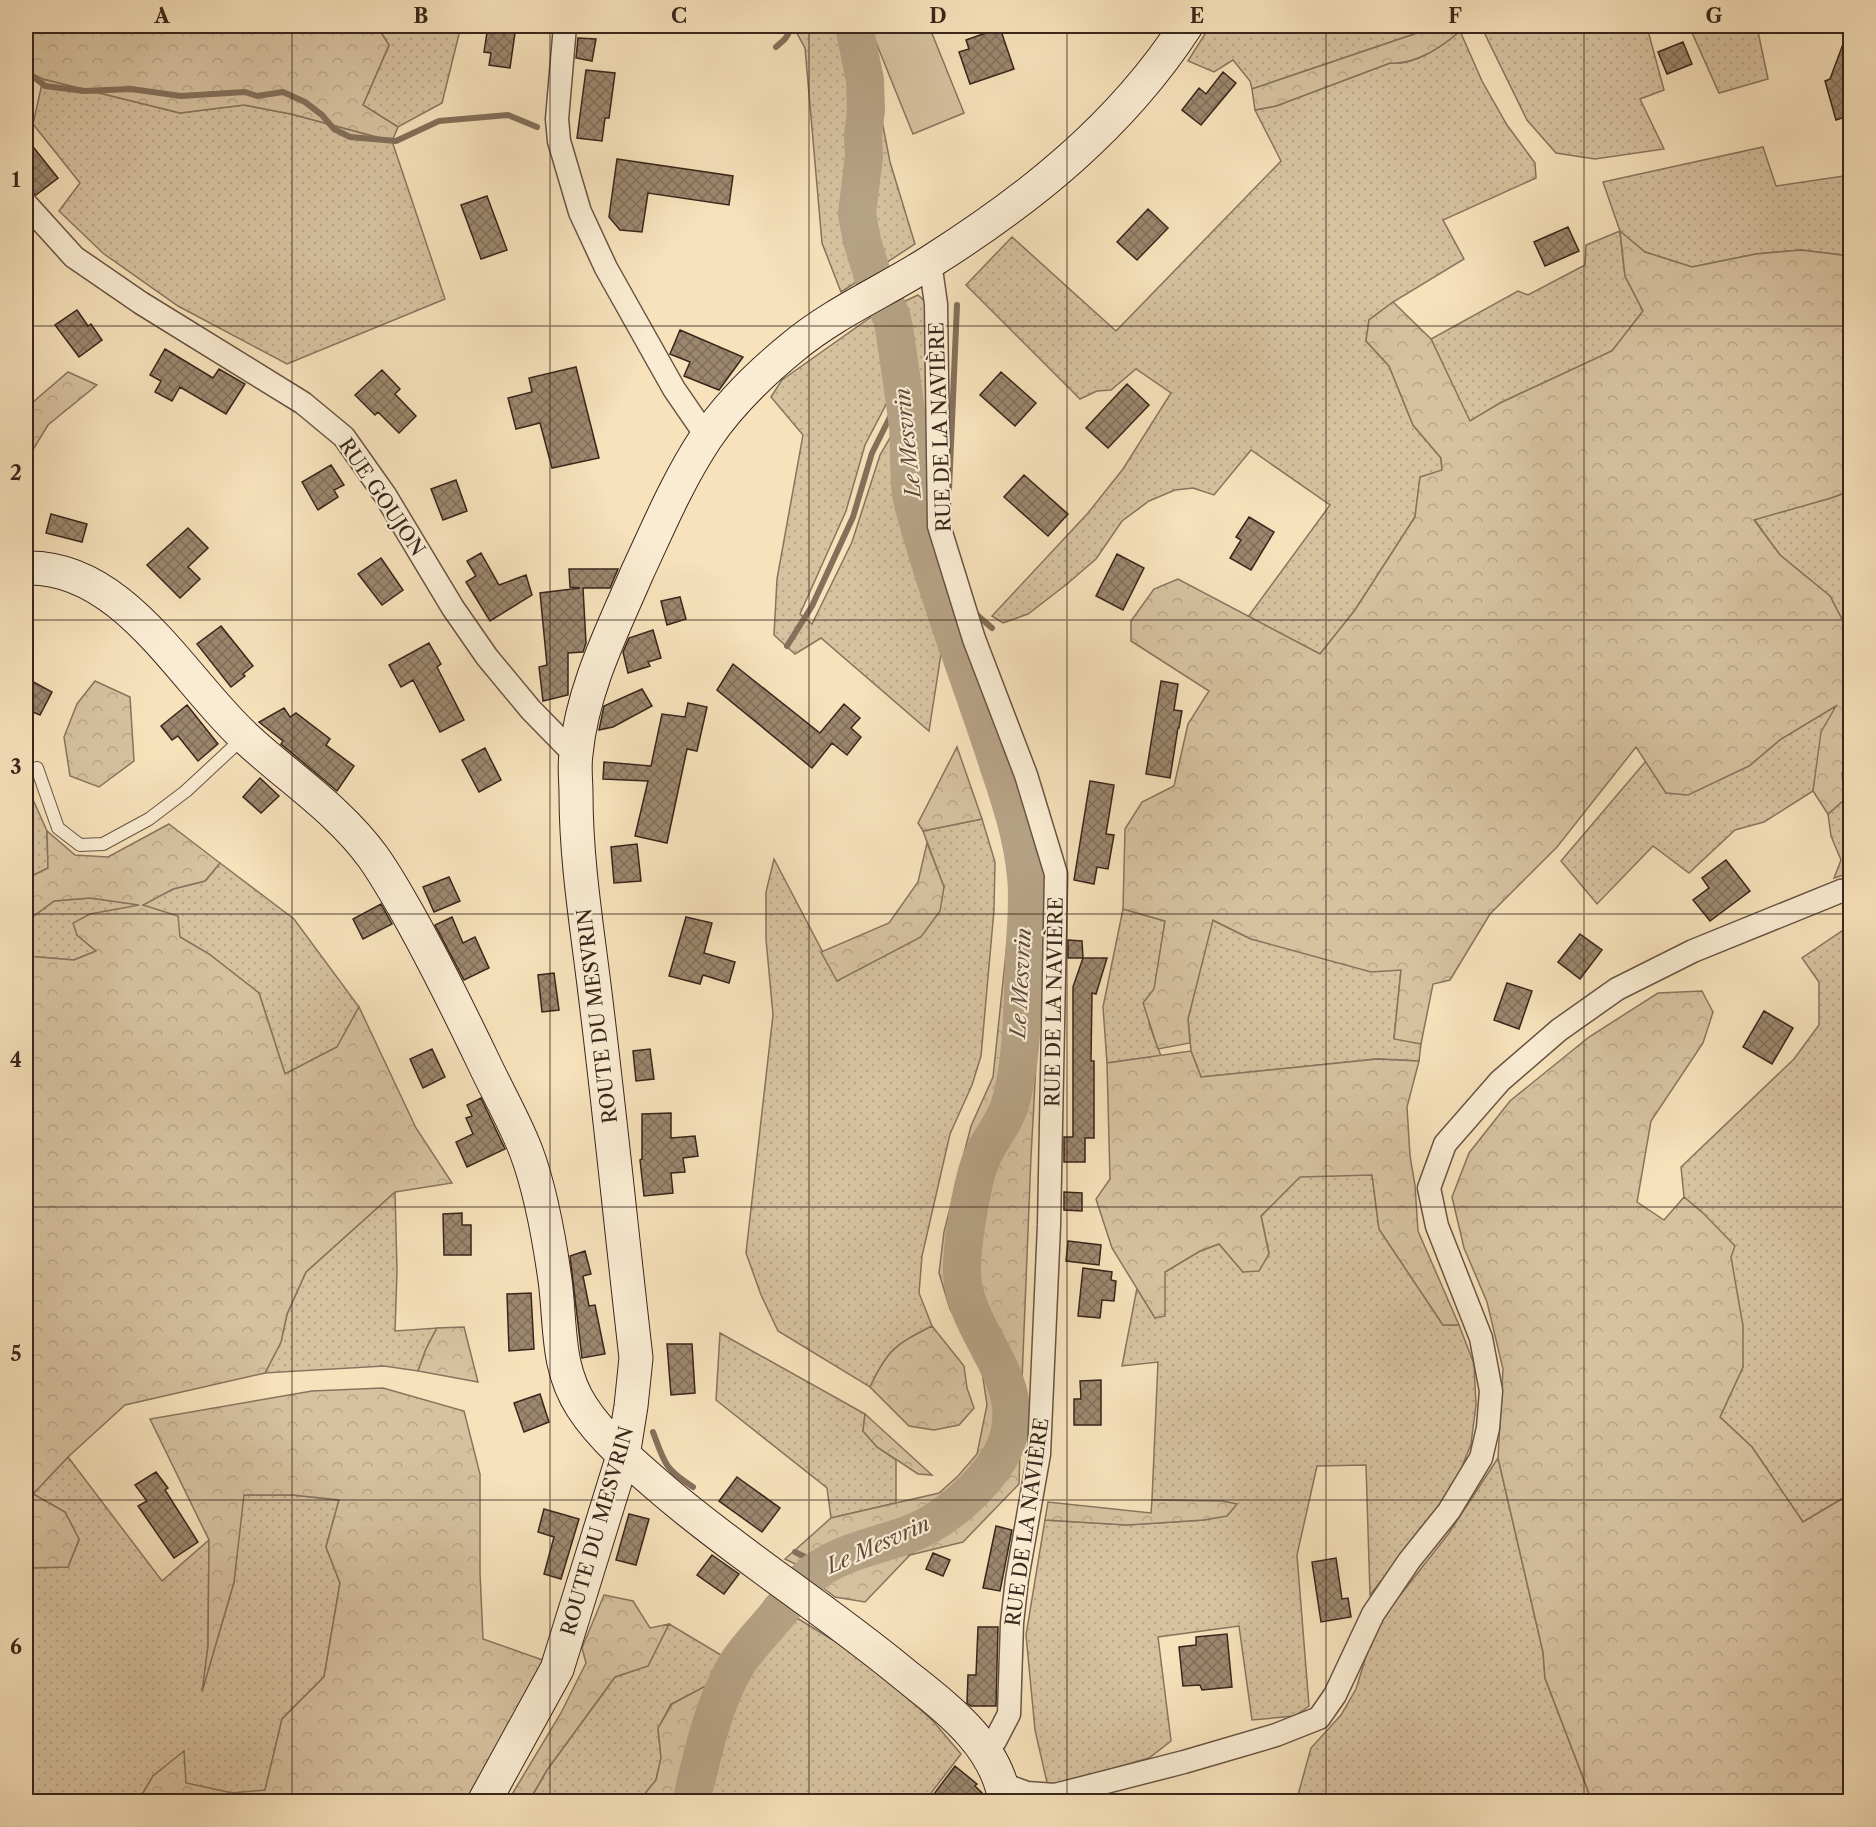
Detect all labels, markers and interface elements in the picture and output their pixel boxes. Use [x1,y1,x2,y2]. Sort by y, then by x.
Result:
text: A [153,4,170,28]
text: B [414,4,429,28]
text: C [671,4,687,28]
text: D [929,4,947,28]
text: E [1190,4,1204,28]
text: F [1448,4,1462,28]
text: G [1706,4,1723,28]
text: 1 [12,168,21,192]
street label: RUE DE LA NAVIÈRE [923,321,956,533]
water label: Le Mesvrin [889,387,926,501]
street label: RUE GOUJON [334,433,430,561]
text: 2 [10,461,22,485]
text: 3 [10,755,22,779]
street label: RUE DE LA NAVIÈRE [1039,897,1068,1107]
street label: ROUTE DU MESVRIN [572,907,622,1125]
water label: Le Mesvrin [1005,927,1036,1041]
text: 4 [10,1048,22,1072]
text: 5 [10,1342,22,1366]
street label: RUE DE LA NAVIÈRE [999,1416,1054,1628]
street label: ROUTE DU MESVRIN [556,1424,638,1638]
water label: Le Mesvrin [821,1511,933,1579]
text: 6 [10,1635,22,1659]

